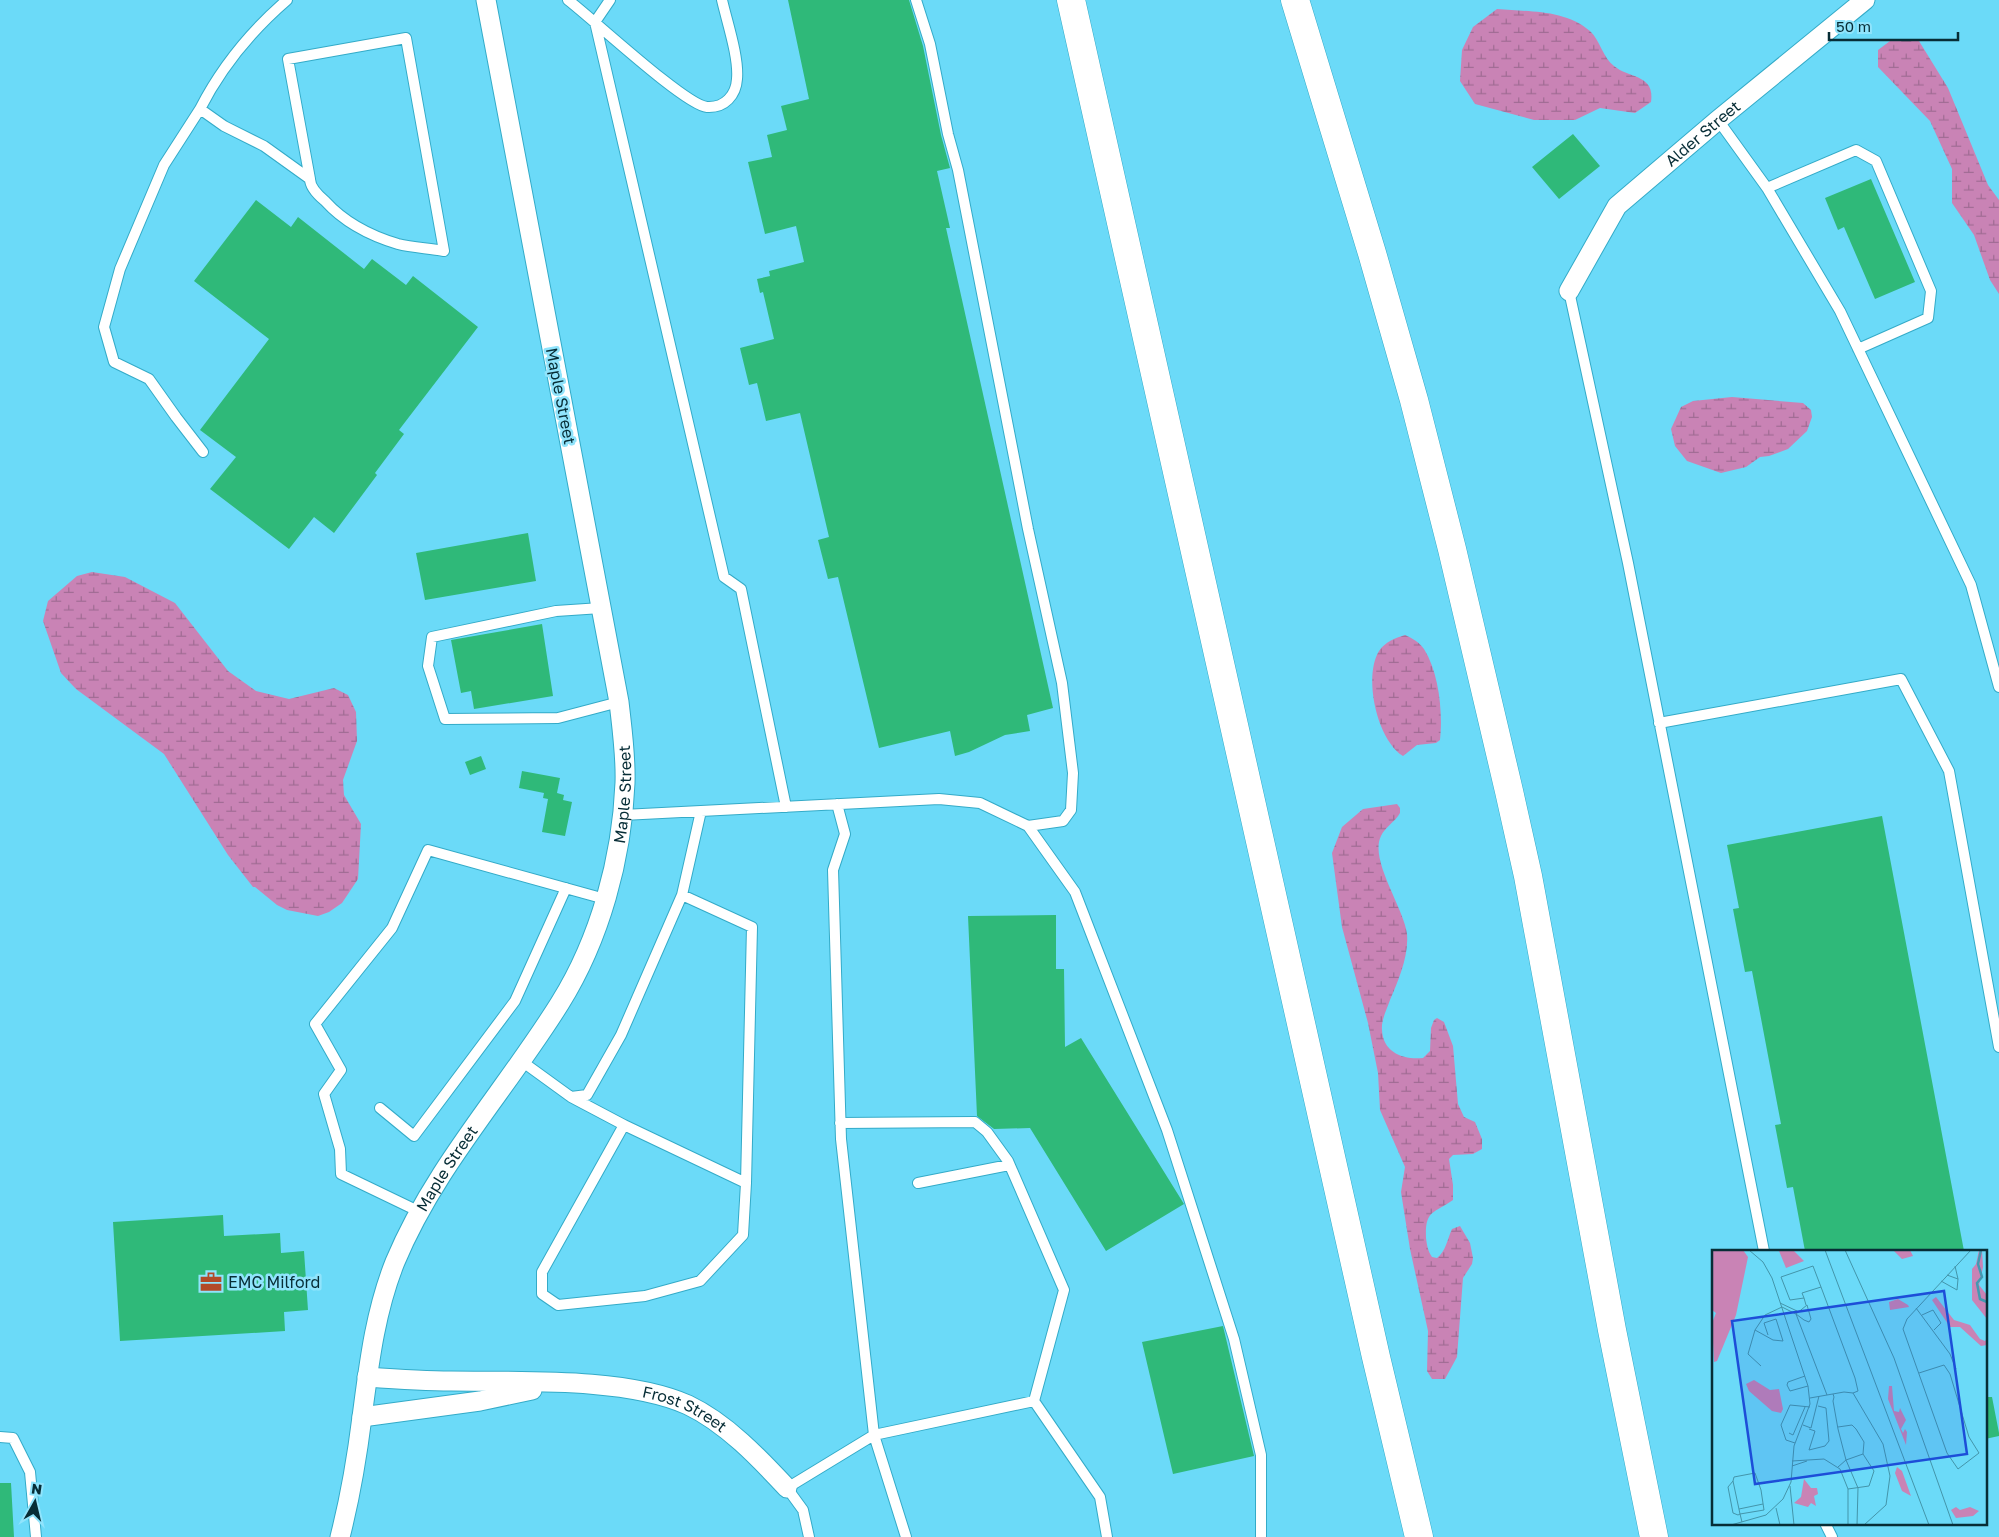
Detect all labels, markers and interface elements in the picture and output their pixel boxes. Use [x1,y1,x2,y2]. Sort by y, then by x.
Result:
scale bar [1829,10,1958,42]
text: 50 m [1836,17,1871,35]
street label: Alder Street [1661,96,1744,171]
street label: Maple Street [542,346,580,446]
street label: Maple Street [609,745,635,845]
street label: Maple Street [412,1122,482,1215]
inset map [1712,1250,1986,1524]
office icon: EMC Milford [198,1269,224,1295]
place label: EMC Milford [228,1272,320,1292]
street label: Frost Street [641,1381,731,1436]
north arrow [10,1477,60,1527]
text: N [30,1479,43,1498]

